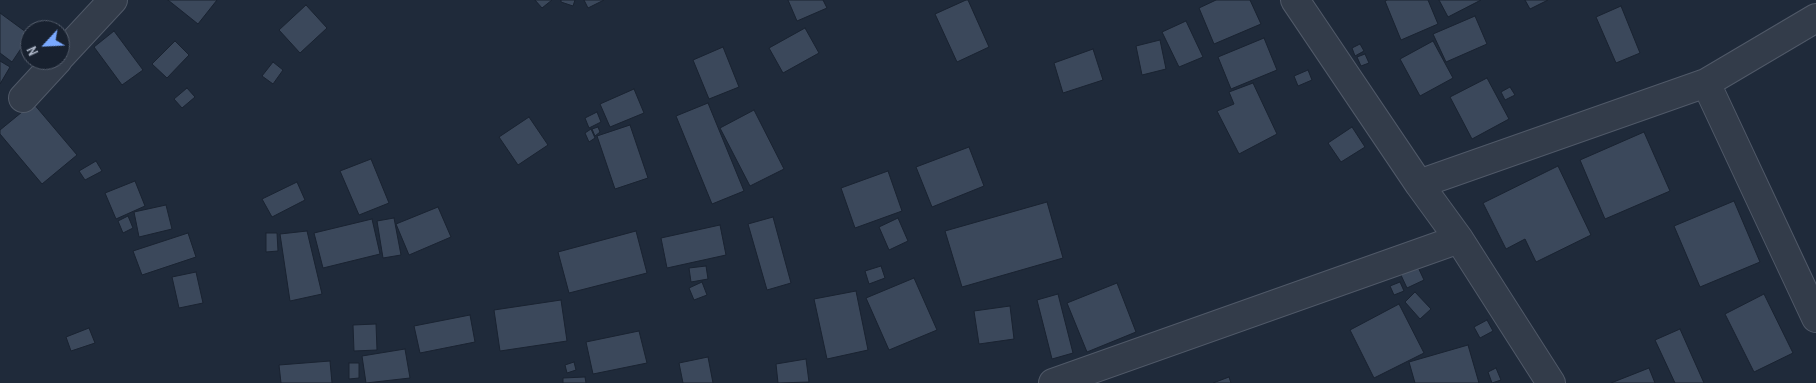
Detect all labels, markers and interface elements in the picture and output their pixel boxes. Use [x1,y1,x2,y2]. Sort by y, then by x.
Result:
north arrow [20,20,70,70]
text: N [22,43,42,58]

